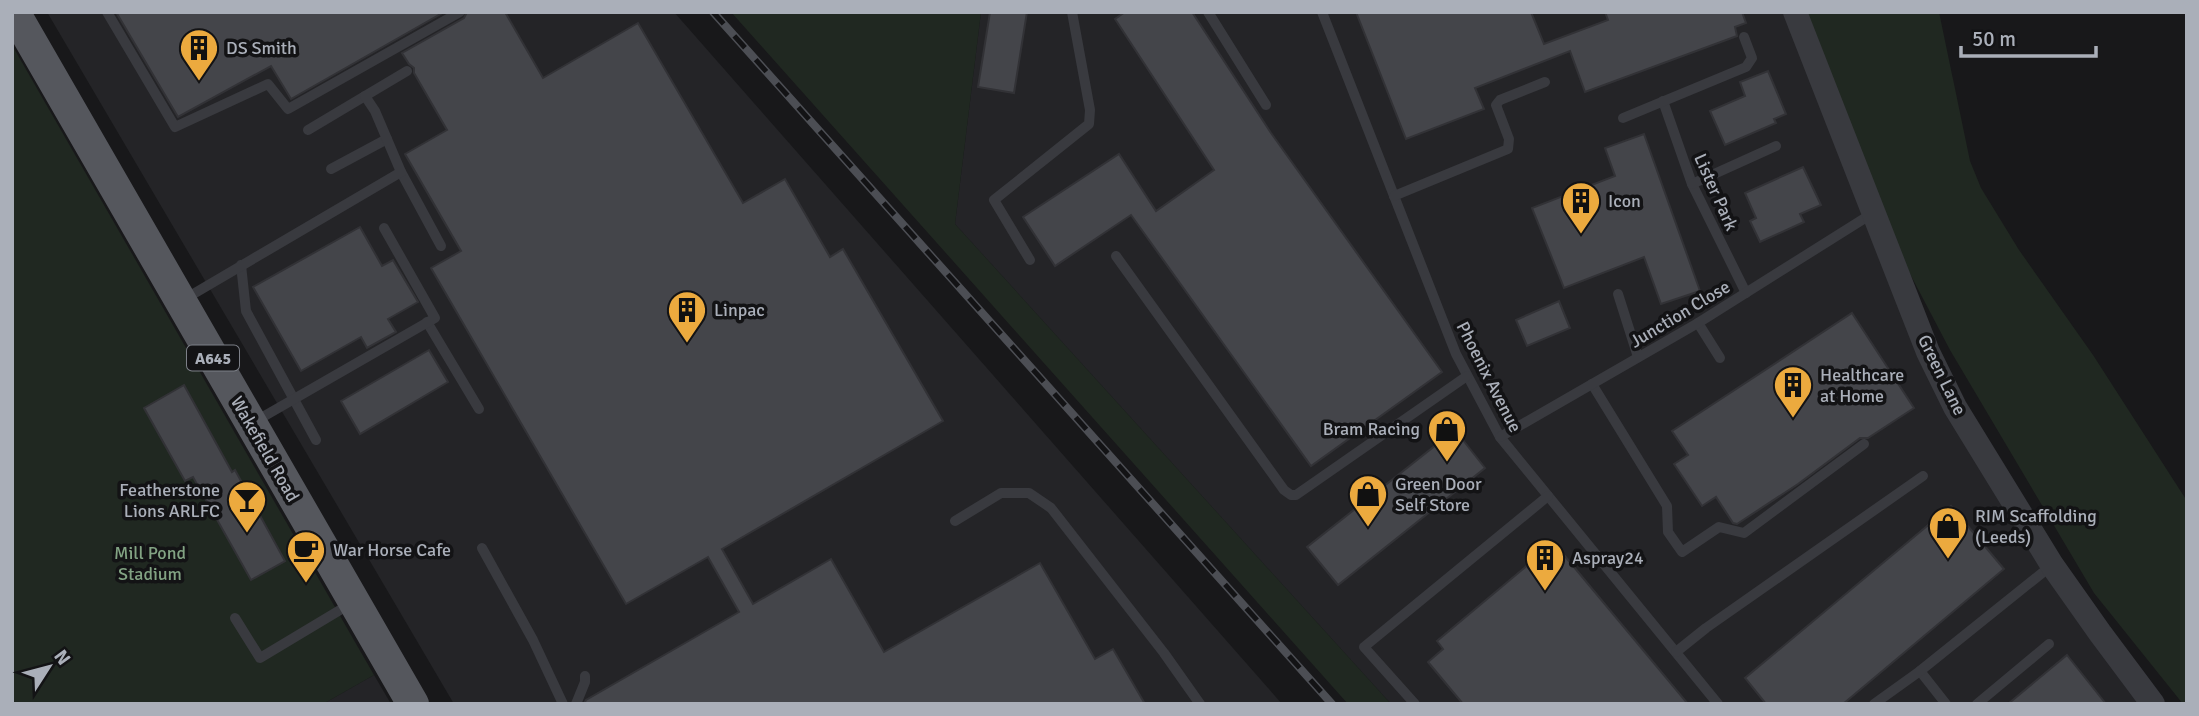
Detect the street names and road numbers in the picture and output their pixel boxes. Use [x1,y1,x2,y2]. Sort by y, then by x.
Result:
street label: Lister Park [1689,150,1743,234]
street label: Junction Close [1626,275,1734,353]
street label: Phoenix Avenue [1452,318,1526,436]
street label: Green Lane [1913,331,1971,419]
road number: A645 [187,346,239,370]
street label: Wakefield Road [226,392,304,506]

